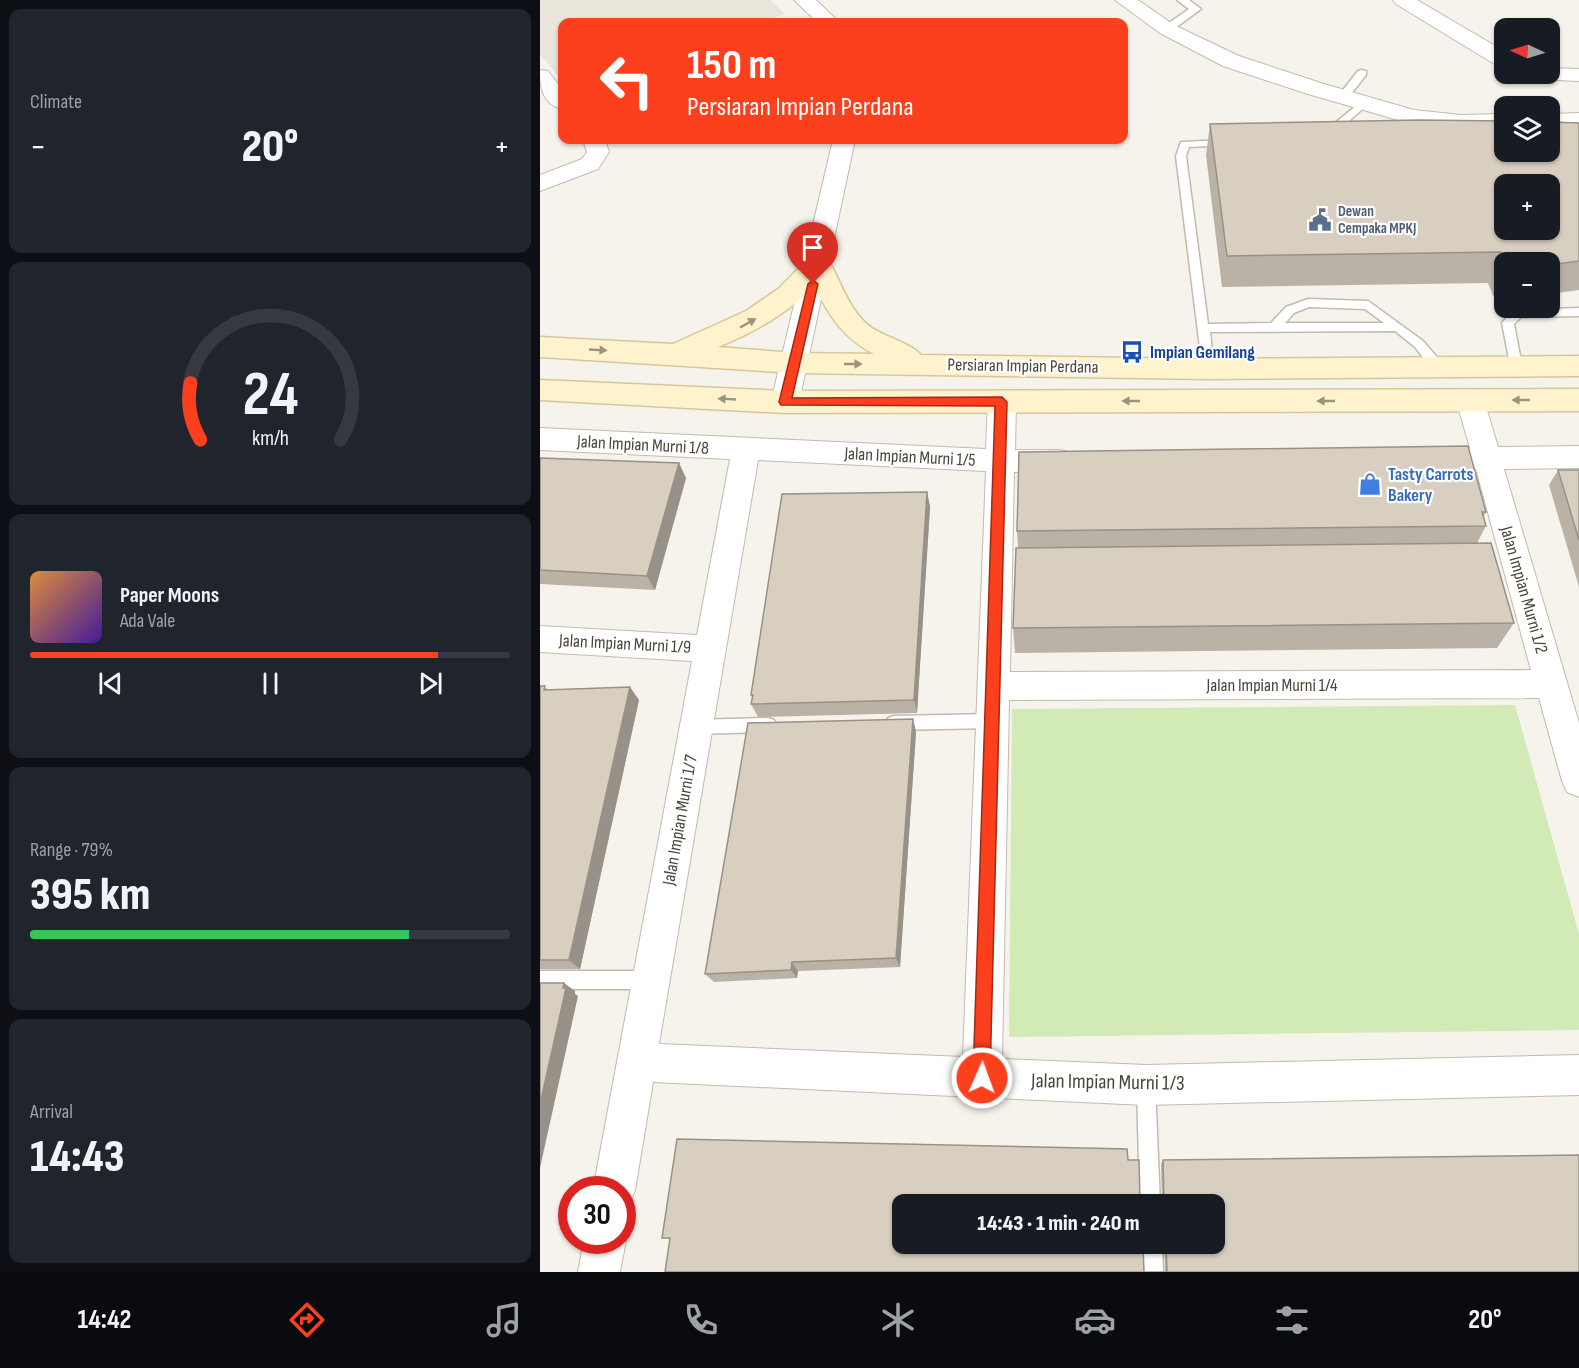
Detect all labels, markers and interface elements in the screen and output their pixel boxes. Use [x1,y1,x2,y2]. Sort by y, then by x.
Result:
north arrow [1494,18,1560,84]
map controls [1494,18,1560,318]
text: 150 m [687,40,776,91]
icon: left [588,42,666,120]
text: Climate [30,90,82,114]
text: Persiaran Impian Perdana [687,91,914,123]
button: layers [1494,96,1560,162]
text: 20° [242,120,298,175]
text: − [30,127,46,167]
text: + [494,127,510,167]
button: + [1494,174,1560,240]
place label: Dewan Cempaka MPKJ [1338,202,1417,238]
public building icon: Dewan Cempaka MPKJ [1307,207,1333,233]
pin [787,222,838,284]
icon: arrive [796,231,829,264]
button: − [1494,252,1560,318]
one-way arrow [740,318,757,328]
bus stop icon: Impian Gemilang [1119,339,1145,365]
place label: Impian Gemilang [1150,342,1255,363]
one-way arrow [589,346,608,355]
street label: Persiaran Impian Perdana [947,354,1099,378]
text: 24 [242,359,298,434]
one-way arrow [844,359,863,369]
one-way arrow [717,395,736,404]
one-way arrow [1511,395,1530,405]
one-way arrow [1121,396,1140,406]
one-way arrow [1316,396,1335,405]
text: km/h [251,427,289,452]
street label: Jalan Impian Murni 1/8 [576,431,710,459]
street label: Jalan Impian Murni 1/5 [843,443,976,471]
place label: Tasty Carrots Bakery [1388,464,1474,506]
shop icon: Tasty Carrots Bakery [1357,471,1383,497]
street label: Jalan Impian Murni 1/2 [1496,523,1552,656]
text: Paper Moons [120,582,219,609]
text: Ada Vale [120,609,175,633]
street label: Jalan Impian Murni 1/9 [558,630,692,658]
icon: previous [94,667,127,700]
icon: pause [254,667,287,700]
icon: next [414,667,447,700]
street label: Jalan Impian Murni 1/4 [1206,675,1338,696]
street label: Jalan Impian Murni 1/7 [658,752,702,888]
text: Range · 79% [30,838,113,862]
text: 395 km [30,868,150,923]
position arrow [950,1046,1014,1110]
street label: Jalan Impian Murni 1/3 [1030,1068,1185,1096]
text: Arrival [30,1100,73,1124]
text: 14:43 [30,1130,124,1185]
speed limit sign: 30 [558,1176,636,1254]
text: 14:43 · 1 min · 240 m [977,1210,1140,1237]
icon: directions [286,1299,328,1341]
icon: music [483,1299,525,1341]
icon: phone [680,1299,722,1341]
icon: climate [877,1299,919,1341]
icon: car [1074,1299,1116,1341]
icon: filters [1271,1299,1313,1341]
text: 14:42 [78,1304,131,1336]
text: 20° [1468,1304,1501,1336]

